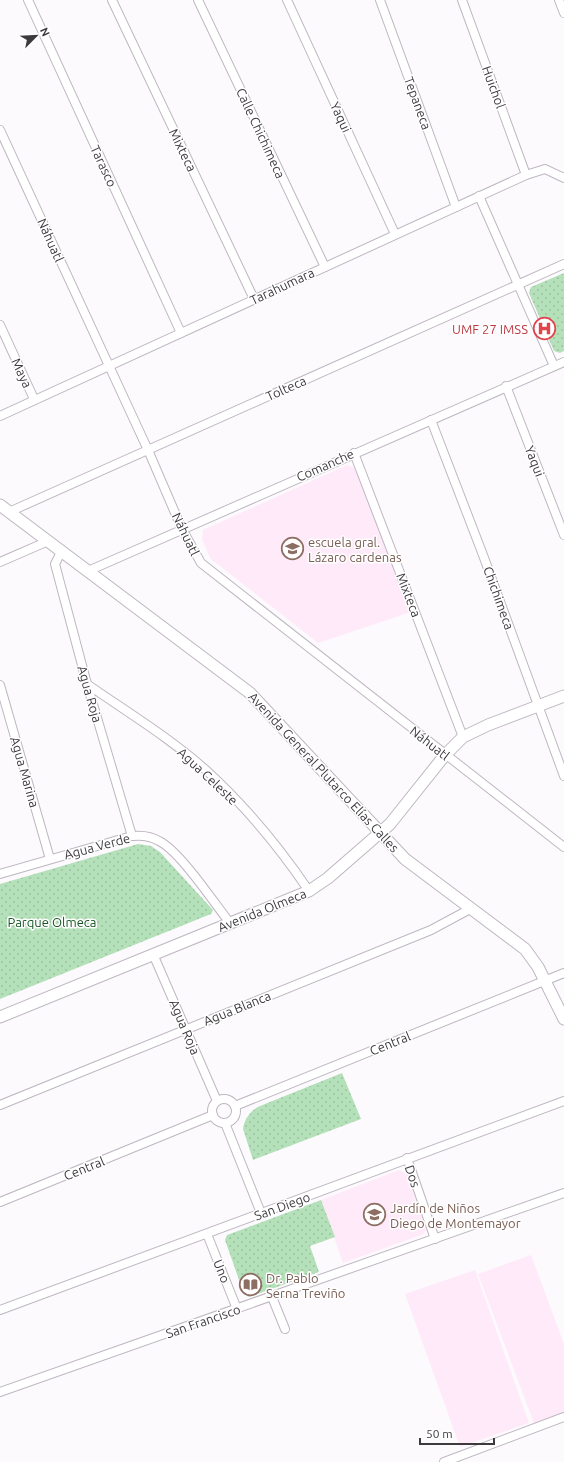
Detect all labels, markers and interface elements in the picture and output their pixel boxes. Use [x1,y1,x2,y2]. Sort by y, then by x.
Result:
north arrow [16,16,56,56]
text: N [38,26,52,38]
street label: Huichol [480,64,508,111]
street label: Tepaneca [402,75,434,131]
street label: Calle Chichimeca [234,86,288,180]
street label: Yaqui [328,100,354,134]
street label: Mixteca [167,126,199,174]
street label: Tarasco [88,143,120,189]
street label: Náhuatl [35,216,67,264]
street label: Tarahumara [248,265,316,307]
hospital icon: UMF 27 IMSS [531,316,557,342]
place label: UMF 27 IMSS [452,322,528,336]
street label: Maya [9,356,35,390]
street label: Tolteca [264,373,308,403]
street label: Yaqui [523,444,547,478]
street label: Comanche [294,446,356,484]
street label: Náhuatl [170,510,203,558]
place label: escuela gral. Lázaro cardenas [308,535,402,564]
school or university icon: escuela gral. Lázaro cardenas [279,536,305,562]
street label: Chichimeca [481,564,517,632]
street label: Mixteca [394,571,424,619]
street label: Agua Roja [75,664,105,724]
street label: Avenida General Plutarco Elías Calles [246,689,402,855]
street label: Náhuatl [408,723,453,763]
street label: Agua Marina [8,735,42,809]
street label: Agua Celeste [175,745,241,807]
street label: Agua Verde [63,830,131,862]
street label: Avenida Olmeca [216,886,308,934]
park label: Parque Olmeca [7,915,97,929]
street label: Agua Blanca [201,988,273,1028]
street label: Agua Roja [167,997,203,1057]
street label: Central [368,1028,413,1057]
street label: Central [62,1153,107,1182]
street label: Dos [403,1163,423,1189]
street label: San Diego [252,1189,312,1223]
place label: Jardín de Niños Diego de Montemayor [390,1201,521,1230]
school or university icon: Jardín de Niños Diego de Montemayor [361,1202,387,1228]
street label: Uno [211,1257,233,1285]
place label: Dr. Pablo Serna Treviño [266,1271,345,1300]
library icon: Dr. Pablo Serna Treviño [237,1272,263,1298]
street label: San Francisco [164,1302,242,1340]
scale bar [420,1420,494,1446]
text: 50 m [426,1427,453,1440]

